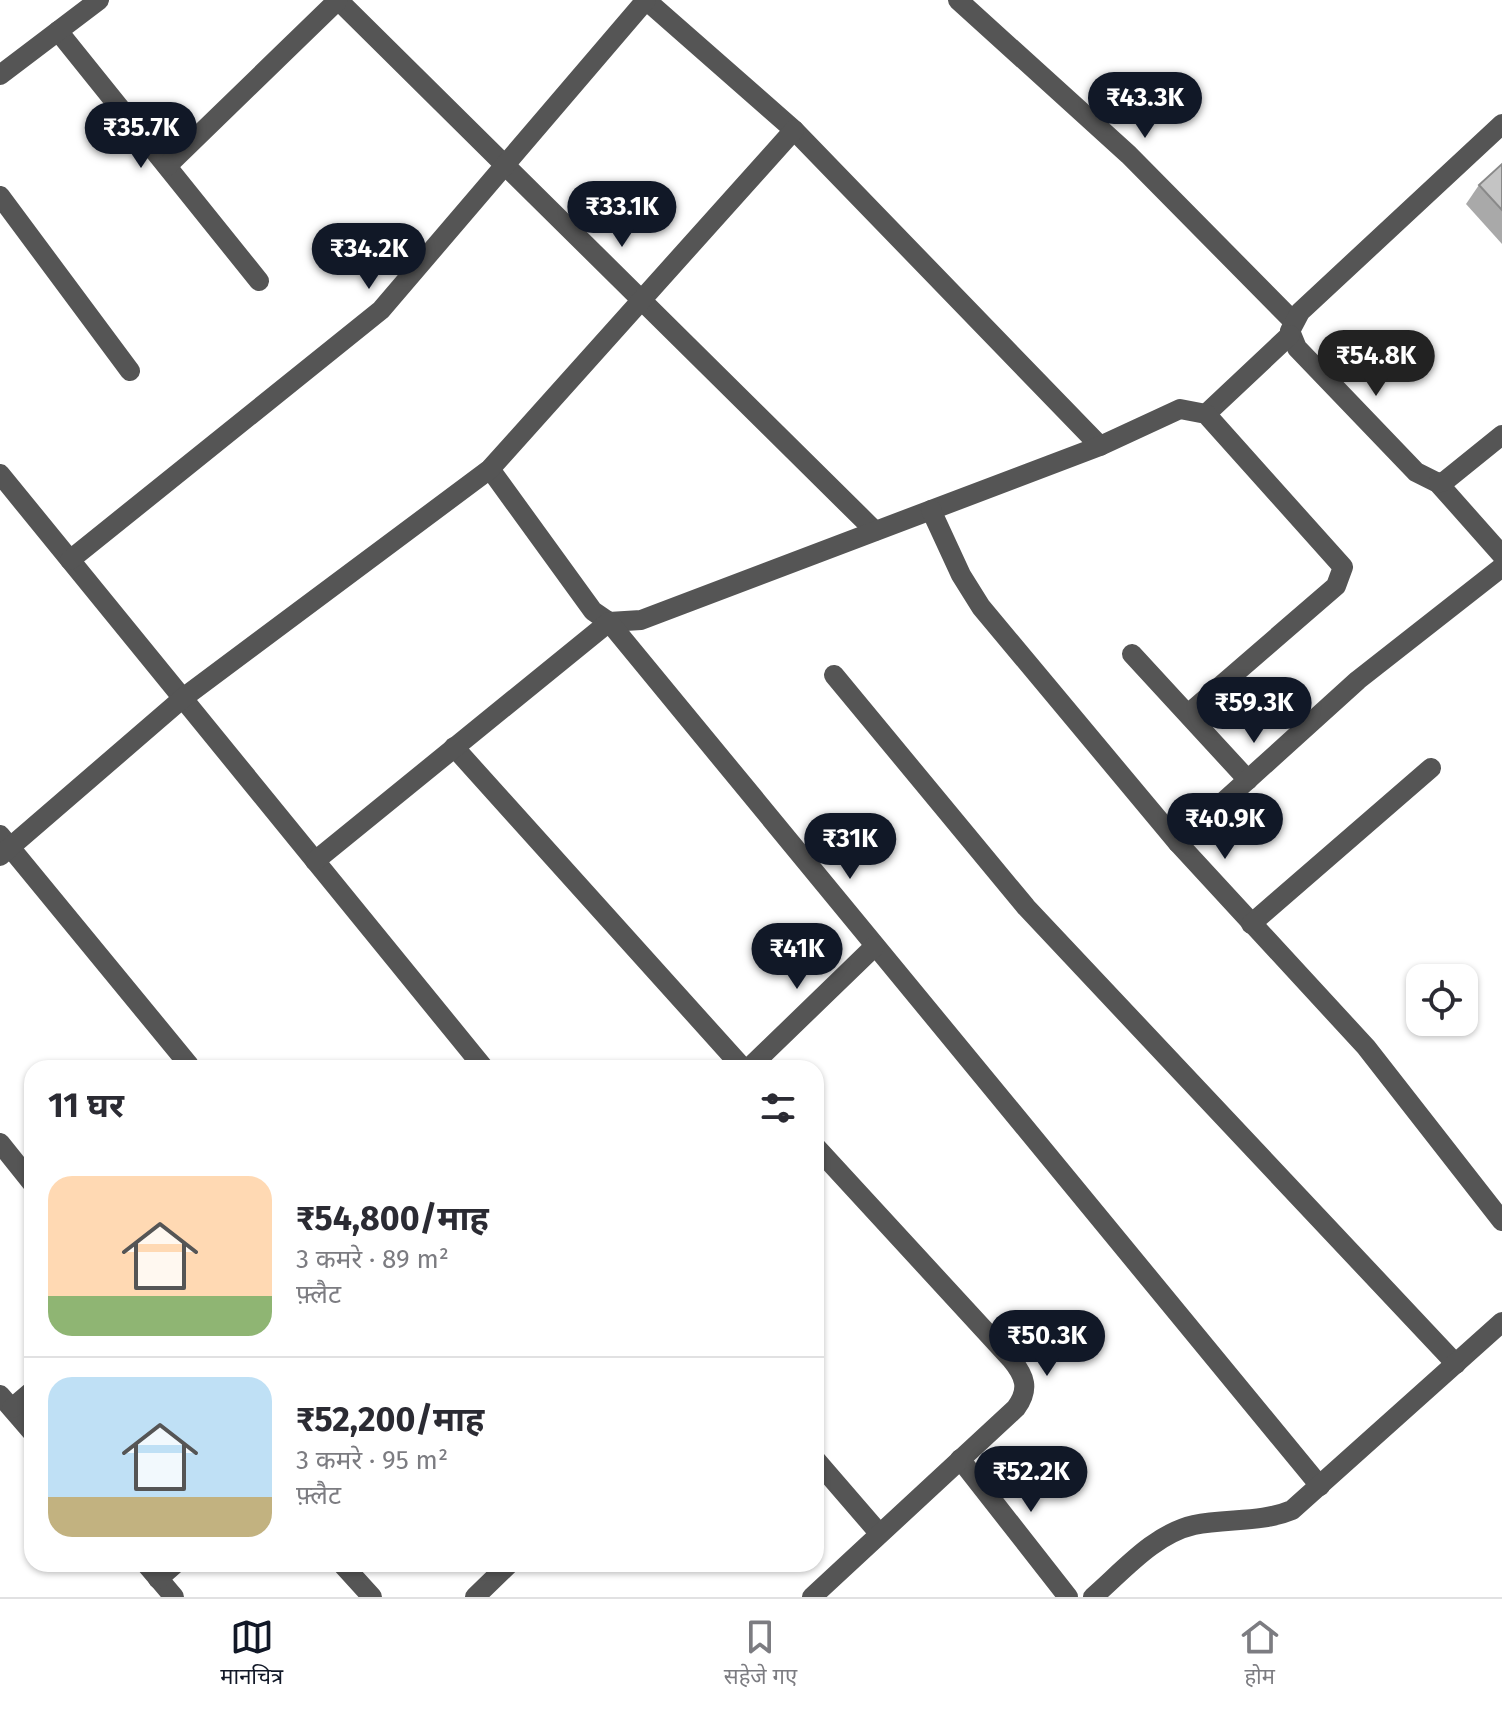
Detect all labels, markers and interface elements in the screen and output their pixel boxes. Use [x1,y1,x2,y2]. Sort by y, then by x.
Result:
pin: ₹43.3K [1080,72,1210,140]
text: ₹43.3K [1106,82,1184,113]
pin: ₹35.7K [76,102,206,170]
text: ₹35.7K [103,112,179,143]
pin: ₹33.1K [557,181,687,249]
text: ₹33.1K [585,191,659,222]
pin: ₹34.2K [304,223,434,291]
text: ₹34.2K [330,233,408,264]
pin: ₹54.8K [1311,330,1441,398]
text: ₹54.8K [1336,340,1416,371]
pin: ₹59.3K [1189,677,1319,745]
text: ₹59.3K [1215,687,1293,718]
pin: ₹40.9K [1160,793,1290,861]
text: ₹40.9K [1185,803,1265,834]
pin: ₹31K [803,813,897,881]
text: ₹31K [822,823,878,854]
pin: ₹41K [750,923,844,991]
text: ₹41K [770,933,824,964]
map controls [1406,964,1478,1036]
button: locate [1406,964,1478,1036]
text: 11 घर [48,1085,124,1126]
icon: filters [756,1086,800,1130]
text: ₹54,800/माह [296,1198,489,1239]
icon: home [112,1208,208,1304]
text: 3 कमरे · 89 m² [296,1244,449,1275]
text: फ़्लैट [296,1279,341,1310]
pin: ₹50.3K [982,1310,1112,1378]
text: ₹50.3K [1007,1320,1087,1351]
text: ₹52,200/माह [296,1399,484,1440]
icon: home [112,1409,208,1505]
text: 3 कमरे · 95 m² [296,1445,448,1476]
pin: ₹52.2K [966,1446,1096,1514]
text: ₹52.2K [992,1456,1070,1487]
text: फ़्लैट [296,1480,341,1511]
tab: मानचित्र [220,1615,283,1693]
tab: सहेजे गए [724,1615,797,1693]
tab: होम [1238,1615,1282,1693]

